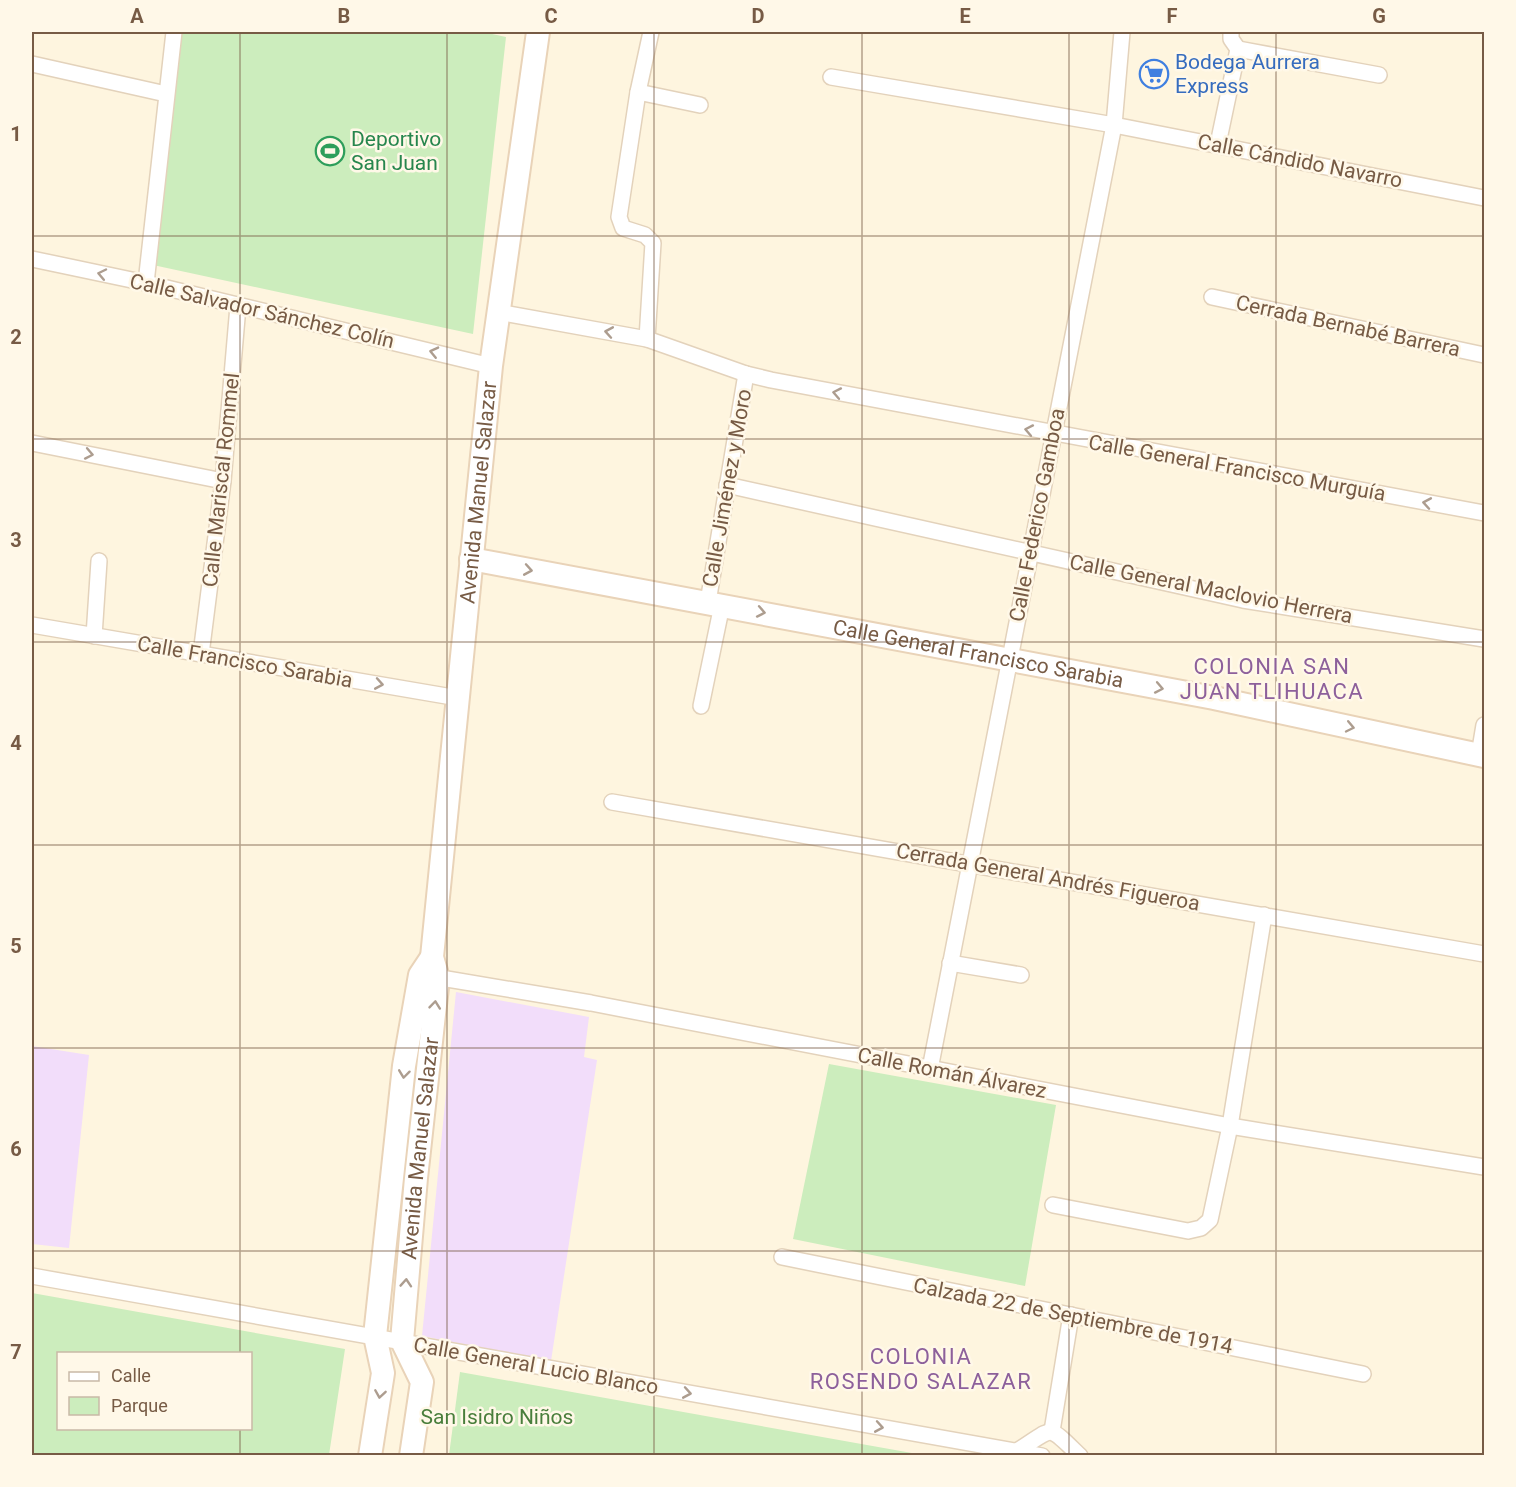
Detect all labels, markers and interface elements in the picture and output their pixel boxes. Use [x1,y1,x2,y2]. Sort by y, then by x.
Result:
text: A [130,4,144,28]
text: B [338,4,350,28]
text: C [544,4,558,28]
text: D [752,4,765,28]
text: E [959,4,971,28]
text: F [1167,4,1178,28]
text: G [1372,4,1386,28]
place label: Bodega Aurrera Express [1175,50,1320,98]
supermarket icon: Bodega Aurrera Express [1138,58,1170,90]
text: 1 [10,122,22,146]
place label: Deportivo San Juan [351,127,441,175]
street label: Calle Cándido Navarro [1196,129,1404,193]
sports icon: Deportivo San Juan [314,135,346,167]
one-way arrow [97,268,107,281]
street label: Calle Salvador Sánchez Colín [127,269,397,353]
street label: Cerrada Bernabé Barrera [1234,290,1462,362]
text: 2 [10,325,22,349]
one-way arrow [604,326,614,339]
one-way arrow [430,347,440,360]
street label: Calle Mariscal Rommel [198,372,244,588]
street label: Avenida Manuel Salazar [455,380,501,605]
street label: Calle Jiménez y Moro [698,387,756,589]
one-way arrow [832,387,842,400]
street label: Calle Federico Gamboa [1005,406,1069,624]
one-way arrow [1024,424,1034,437]
street label: Calle General Francisco Murguía [1087,430,1387,506]
one-way arrow [84,447,94,460]
one-way arrow [1422,497,1432,510]
text: 3 [10,528,22,552]
street label: Calle General Maclovio Herrera [1067,550,1355,628]
one-way arrow [524,563,533,575]
one-way arrow [756,605,766,618]
street label: Calle General Francisco Sarabia [831,615,1125,693]
street label: Calle Francisco Sarabia [135,631,355,693]
district label: COLONIA SAN JUAN TLIHUACA [1180,654,1364,704]
one-way arrow [374,678,384,690]
one-way arrow [1154,681,1164,694]
one-way arrow [1345,720,1355,733]
text: 4 [10,731,22,755]
street label: Cerrada General Andrés Figueroa [894,838,1202,916]
text: 5 [10,934,22,958]
one-way arrow [428,1001,441,1010]
street label: Avenida Manuel Salazar [397,1036,443,1260]
street label: Calle Román Álvarez [856,1043,1048,1103]
one-way arrow [398,1069,410,1078]
text: 6 [10,1137,22,1161]
street label: Calzada 22 de Septiembre de 1914 [911,1273,1235,1359]
one-way arrow [400,1278,413,1287]
street label: Calle General Lucio Blanco [412,1333,660,1399]
text: 7 [10,1340,22,1364]
district label: COLONIA ROSENDO SALAZAR [810,1344,1032,1394]
legend [57,1352,252,1430]
text: Calle [111,1365,151,1386]
one-way arrow [682,1386,692,1399]
one-way arrow [374,1389,386,1398]
text: Parque [111,1395,168,1416]
park label: San Isidro Niños [421,1405,573,1429]
one-way arrow [874,1420,884,1432]

